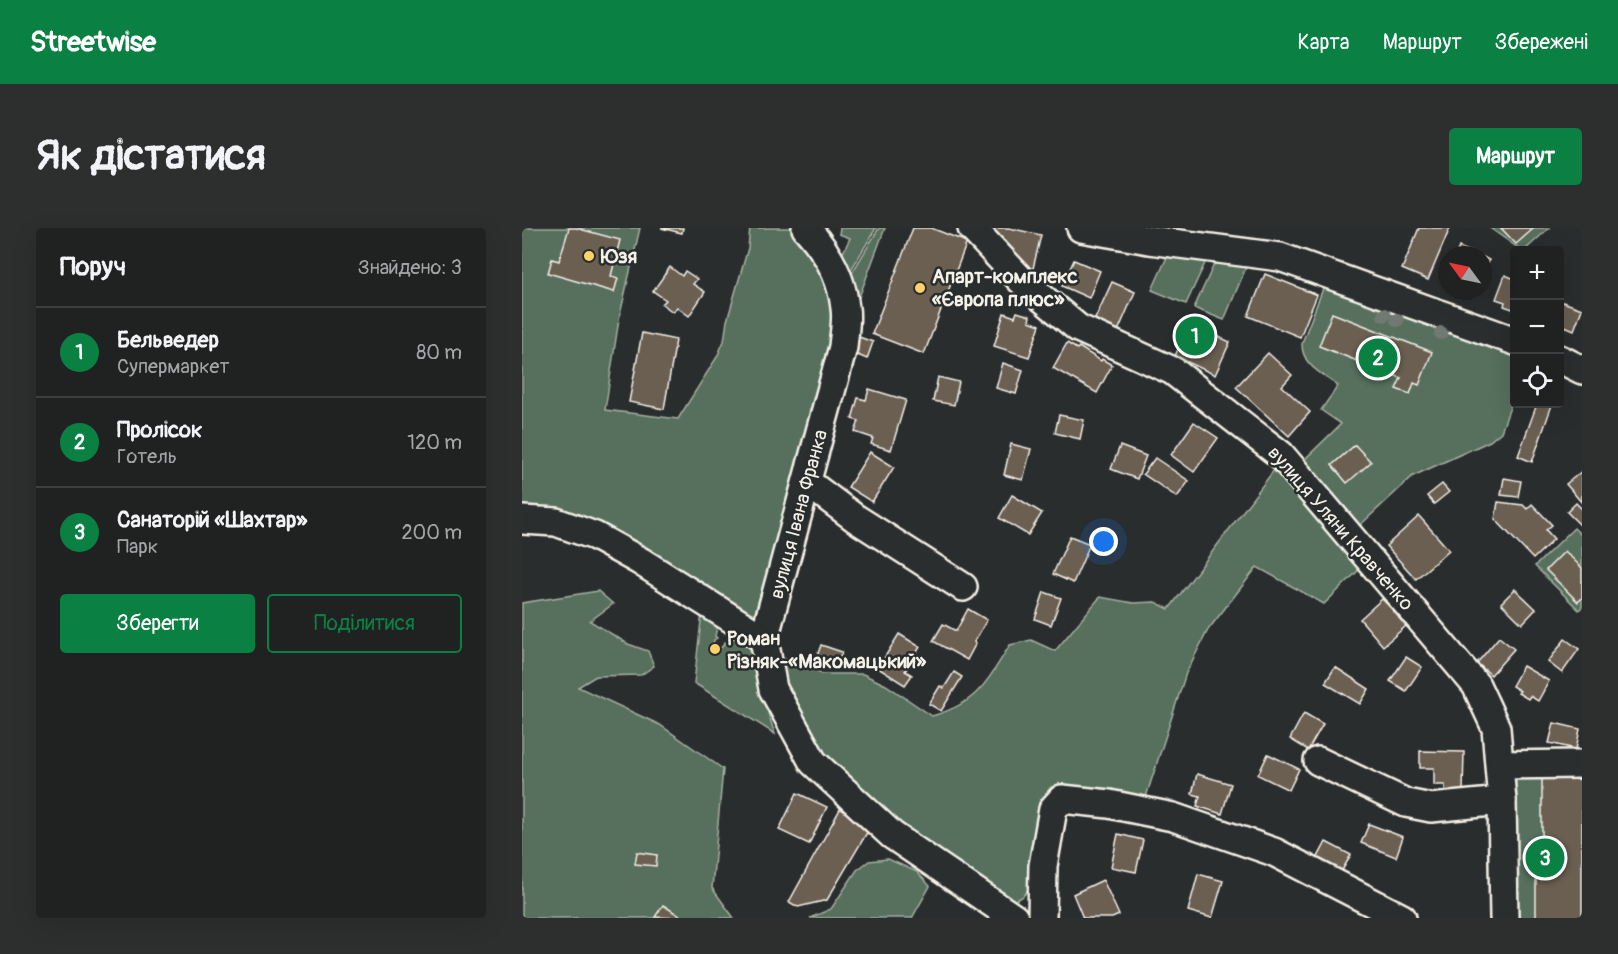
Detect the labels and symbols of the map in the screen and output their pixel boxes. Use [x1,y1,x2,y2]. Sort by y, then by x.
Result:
place label: Юзя [600,244,637,269]
north arrow [1438,246,1492,300]
marker: Юзя [582,249,596,263]
place label: Апарт-комплекс «Європа плюс» [932,264,1078,312]
marker: Апарт-комплекс «Європа плюс» [913,281,927,295]
pin: 1 [1176,314,1214,358]
pin: 2 [1358,336,1398,380]
street label: вулиця Івана Франка [764,427,833,602]
street label: вулиця Уляни Кравченко [1262,441,1419,616]
your location [1089,527,1118,556]
place label: Роман Різняк-«Макомацький» [727,626,927,674]
marker: Роман Різняк-«Макомацький» [708,642,722,656]
pin: 3 [1526,836,1564,880]

